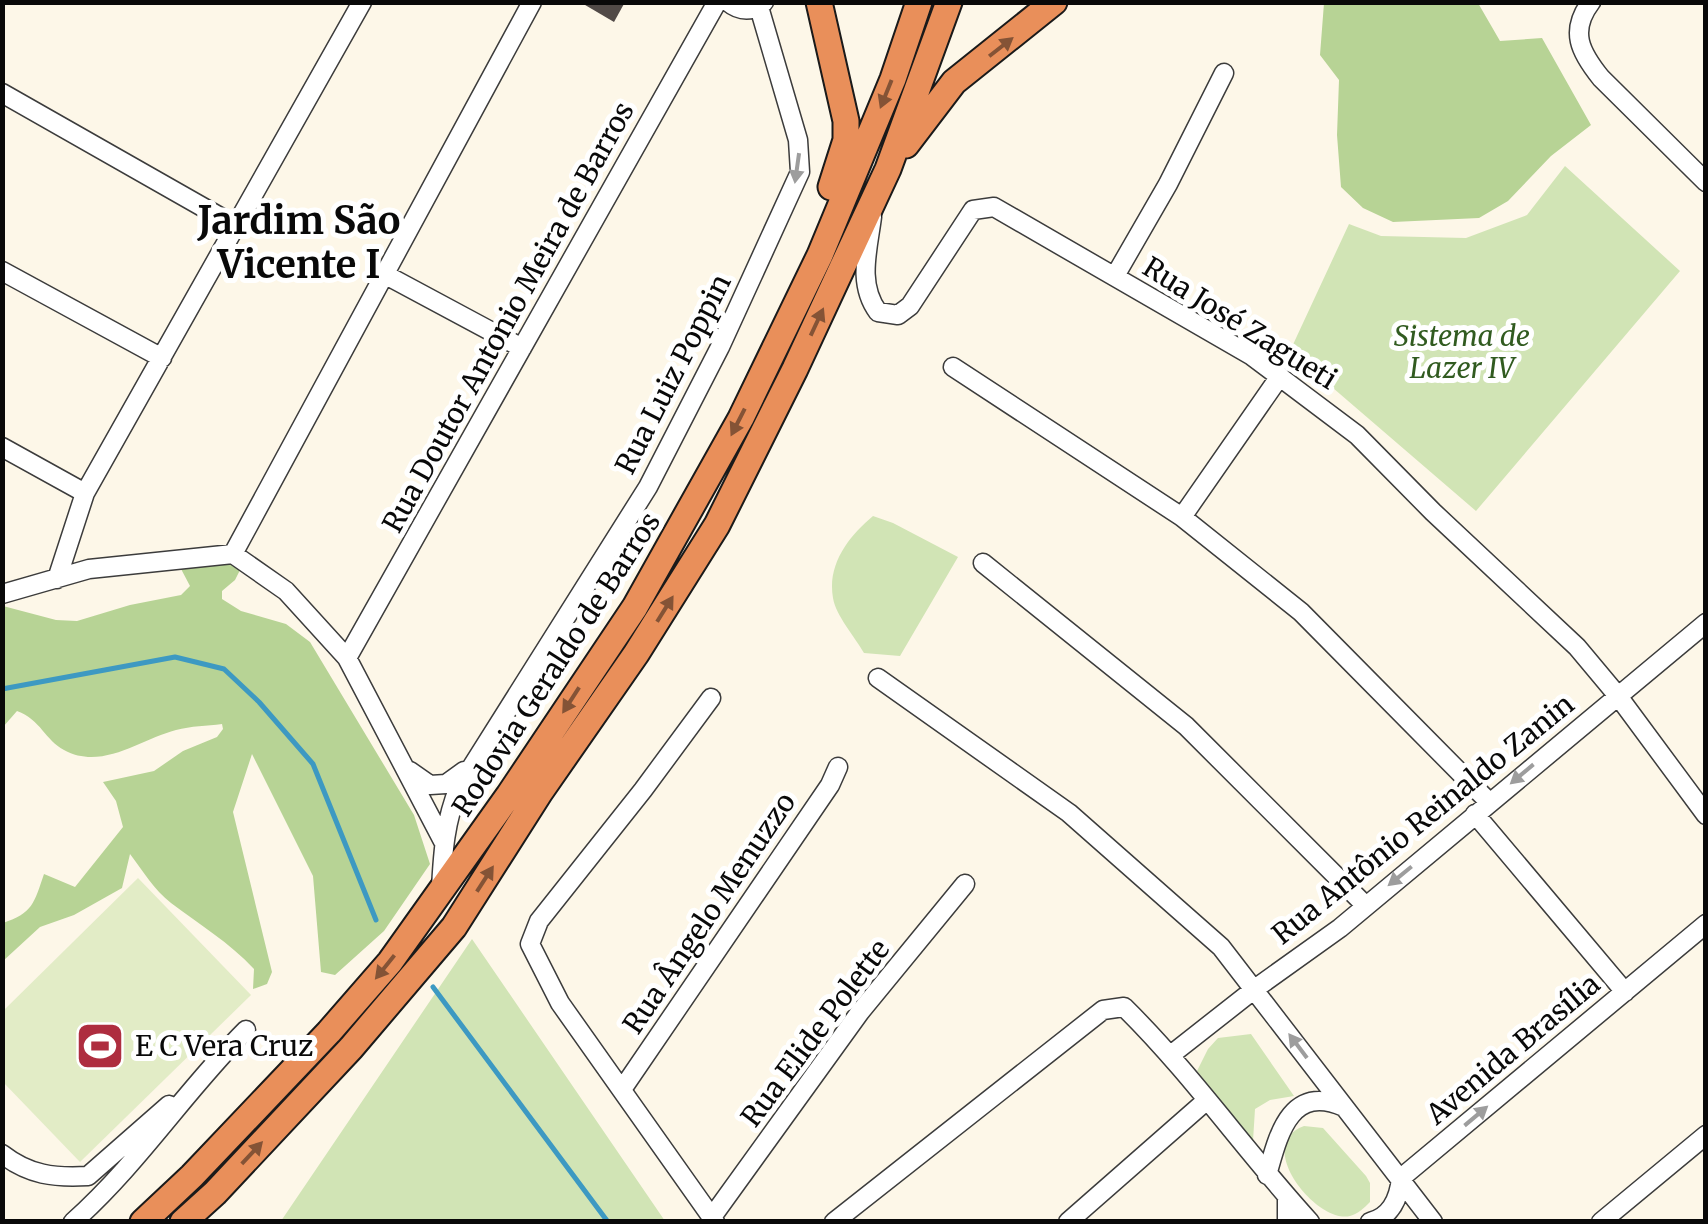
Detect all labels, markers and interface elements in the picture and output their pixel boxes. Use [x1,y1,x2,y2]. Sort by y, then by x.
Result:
one-way arrow [988,37,1013,58]
one-way arrow [878,79,894,109]
street label: Rua Doutor Antonio Meira de Barros [374,95,642,539]
one-way arrow [789,153,805,184]
district label: Jardim São Vicente I [197,197,400,288]
street label: Rua José Zagueti [1136,249,1344,397]
street label: Rua Luiz Poppin [607,268,739,480]
one-way arrow [809,307,826,336]
park label: Sistema de Lazer IV [1394,318,1530,386]
one-way arrow [730,408,747,437]
street label: Rodovia Geraldo de Barros [444,505,668,823]
one-way arrow [655,595,673,622]
street label: Rua Antônio Reinaldo Zanin [1265,686,1581,952]
one-way arrow [563,687,581,714]
one-way arrow [1510,763,1535,784]
street label: Rua Ângelo Menuzzo [615,785,803,1041]
one-way arrow [475,865,493,893]
one-way arrow [1387,865,1412,886]
street label: Rua Elide Polette [733,932,897,1134]
one-way arrow [375,954,396,979]
street label: Avenida Brasília [1418,966,1607,1133]
sports icon: E C Vera Cruz [74,1020,126,1072]
place label: E C Vera Cruz [135,1028,313,1064]
one-way arrow [1289,1033,1309,1059]
one-way arrow [1463,1105,1488,1127]
one-way arrow [240,1141,263,1165]

